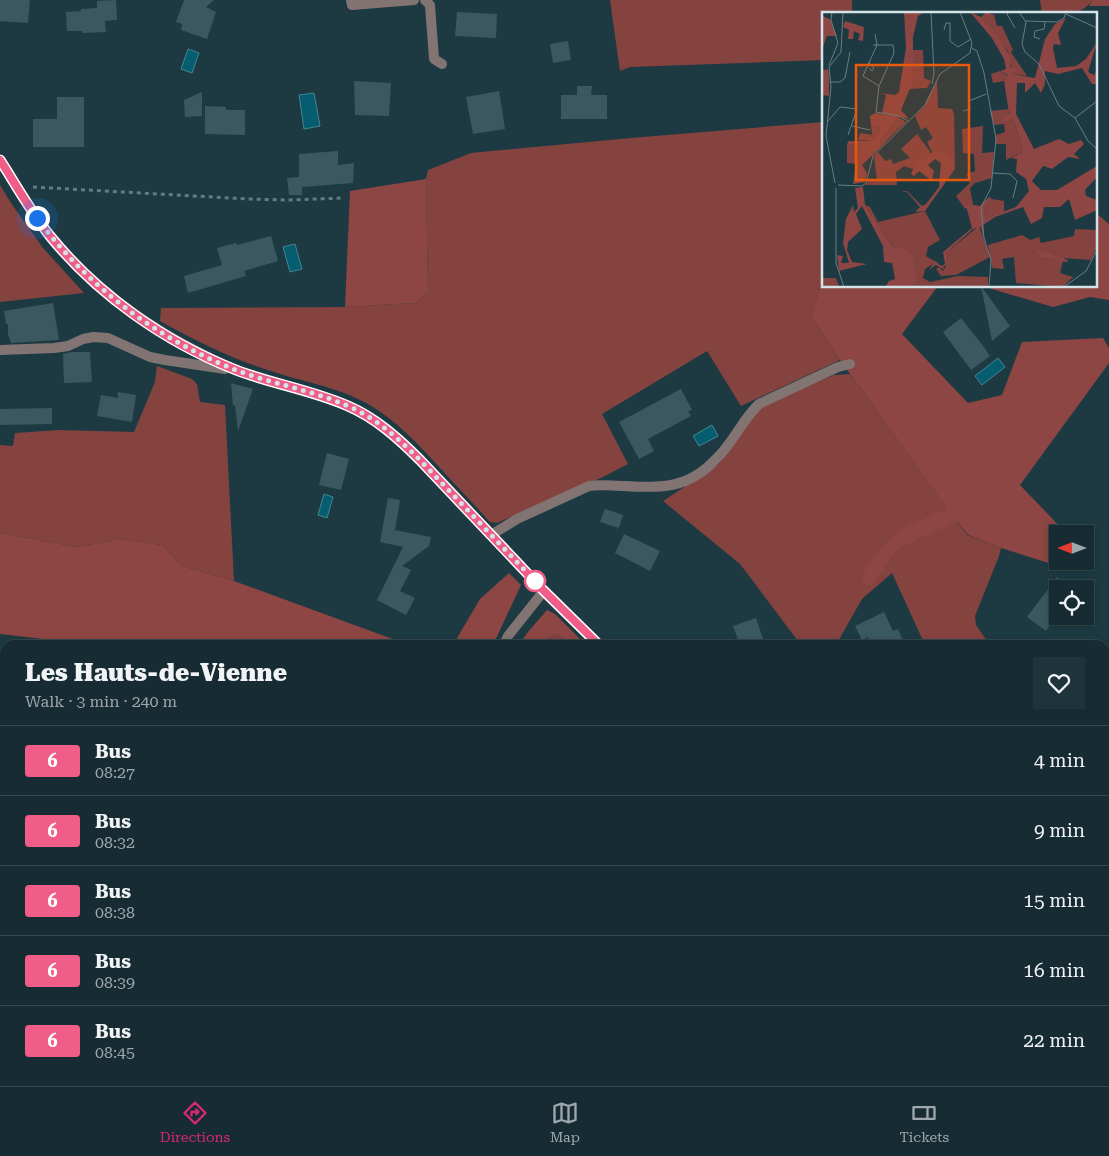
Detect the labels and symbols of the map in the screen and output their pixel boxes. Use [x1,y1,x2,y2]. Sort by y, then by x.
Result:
inset map [822,12,1096,288]
your location [25,206,50,231]
north arrow [1049,525,1094,570]
unlabelled marker [524,570,546,592]

